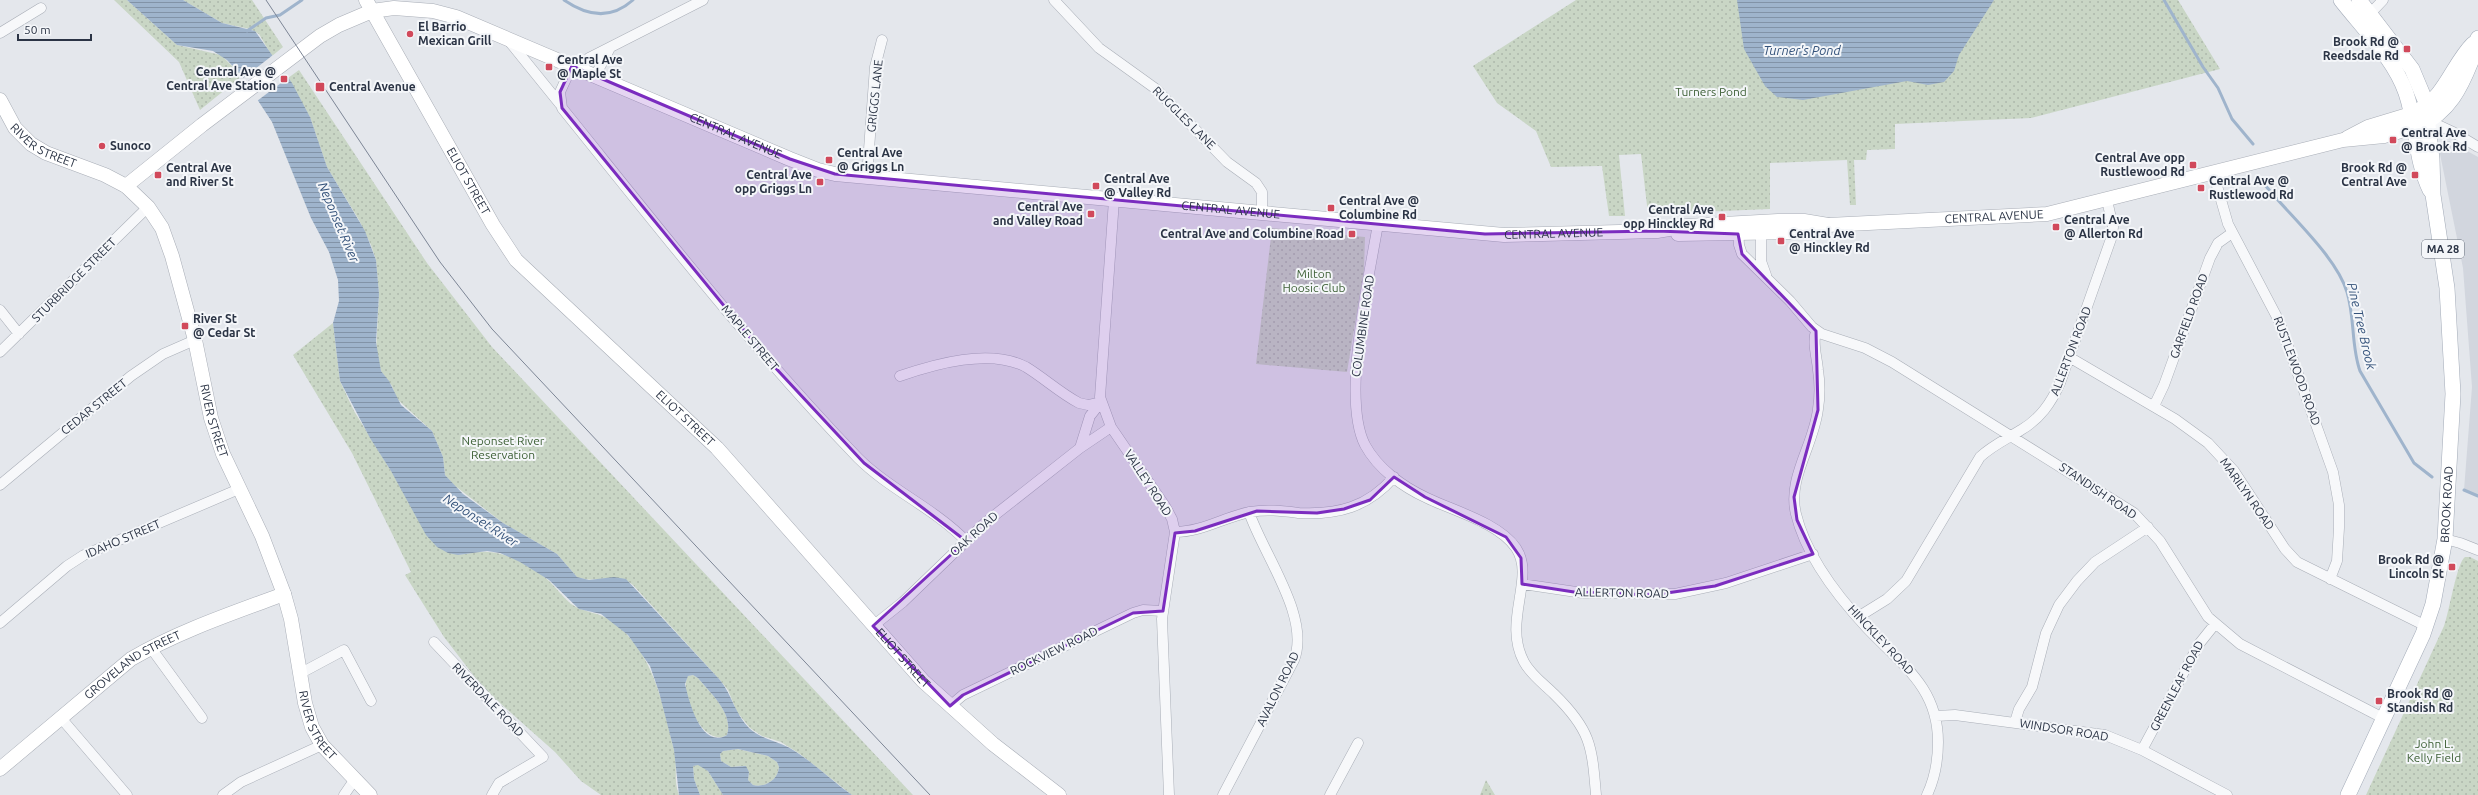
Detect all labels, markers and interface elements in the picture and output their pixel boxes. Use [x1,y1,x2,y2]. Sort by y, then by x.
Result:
scale bar [18,16,91,42]
place label: El Barrio Mexican Grill [418,20,492,47]
text: 50 m [24,23,51,36]
marker: El Barrio Mexican Grill [405,29,415,39]
place label: Brook Rd @ Reedsdale Rd [2323,35,2399,62]
water label: Turner's Pond [1763,43,1842,57]
marker: Brook Rd @ Reedsdale Rd [2402,44,2412,54]
place label: Central Ave @ Maple St [557,53,623,80]
street label: GRIGGS LANE [864,59,885,133]
marker: Central Ave @ Maple St [544,62,554,72]
place label: Central Ave @ Central Ave Station [166,65,276,92]
marker: Central Ave @ Central Ave Station [279,74,289,84]
place label: Central Avenue [329,80,416,93]
marker: Central Avenue [314,81,326,93]
street label: RUGGLES LANE [1150,84,1218,152]
park label: Turners Pond [1675,85,1747,98]
street label: CENTRAL AVENUE [688,110,784,161]
street label: RIVER STREET [8,120,79,170]
place label: Central Ave @ Brook Rd [2401,126,2467,153]
marker: Central Ave @ Brook Rd [2388,135,2398,145]
place label: Sunoco [110,139,151,152]
marker: Sunoco [97,141,107,151]
street label: ELIOT STREET [445,145,493,217]
place label: Central Ave @ Griggs Ln [837,146,904,173]
place label: Central Ave opp Rustlewood Rd [2095,151,2185,178]
marker: Central Ave @ Griggs Ln [824,155,834,165]
marker: Central Ave opp Rustlewood Rd [2188,160,2198,170]
place label: Central Ave and River St [166,161,234,188]
place label: Brook Rd @ Central Ave [2341,161,2407,188]
place label: Central Ave opp Griggs Ln [735,168,812,195]
marker: Central Ave and River St [153,170,163,180]
marker: Brook Rd @ Central Ave [2410,170,2420,180]
place label: Central Ave @ Valley Rd [1104,172,1171,199]
place label: Central Ave @ Rustlewood Rd [2209,174,2294,201]
marker: Central Ave opp Griggs Ln [815,177,825,187]
water label: Neponset River [316,180,363,265]
marker: Central Ave @ Valley Rd [1091,181,1101,191]
marker: Central Ave @ Rustlewood Rd [2196,183,2206,193]
place label: Central Ave @ Columbine Rd [1339,194,1419,221]
street label: CENTRAL AVENUE [1181,199,1281,221]
place label: Central Ave and Valley Road [993,200,1083,227]
marker: Central Ave @ Columbine Rd [1326,203,1336,213]
place label: Central Ave opp Hinckley Rd [1623,203,1714,230]
street label: CENTRAL AVENUE [1944,207,2044,225]
marker: Central Ave and Valley Road [1086,209,1096,219]
marker: Central Ave opp Hinckley Rd [1717,212,1727,222]
place label: Central Ave @ Allerton Rd [2064,213,2143,240]
marker: Central Ave @ Allerton Rd [2051,222,2061,232]
street label: CENTRAL AVENUE [1504,225,1603,241]
place label: Central Ave and Columbine Road [1160,227,1344,240]
place label: Central Ave @ Hinckley Rd [1789,227,1870,254]
marker: Central Ave and Columbine Road [1347,229,1357,239]
street label: STURBRIDGE STREET [29,235,119,324]
marker: Central Ave @ Hinckley Rd [1776,236,1786,246]
road number: MA 28 [2422,240,2464,258]
park label: Milton Hoosic Club [1282,267,1346,294]
street label: GARFIELD ROAD [2167,271,2210,360]
street label: COLUMBINE ROAD [1349,274,1376,378]
water label: Pine Tree Brook [2345,281,2379,371]
street label: MAPLE STREET [719,302,782,373]
street label: ALLERTON ROAD [2048,304,2093,397]
place label: River St @ Cedar St [193,312,255,339]
street label: RUSTLEWOOD ROAD [2272,314,2323,427]
marker: River St @ Cedar St [180,321,190,331]
street label: CEDAR STREET [58,376,130,437]
street label: RIVER STREET [198,383,231,459]
street label: ELIOT STREET [654,388,718,449]
park label: Neponset River Reservation [462,434,545,461]
street label: VALLEY ROAD [1122,447,1175,518]
street label: MARILYN ROAD [2218,455,2277,532]
street label: STANDISH ROAD [2057,460,2139,521]
street label: BROOK ROAD [2438,466,2455,543]
water label: Neponset River [441,491,522,550]
street label: OAK ROAD [947,509,1000,559]
street label: IDAHO STREET [83,517,163,560]
place label: Brook Rd @ Lincoln St [2378,553,2444,580]
marker: Brook Rd @ Lincoln St [2447,562,2457,572]
street label: ALLERTON ROAD [1575,585,1669,600]
street label: HINCKLEY ROAD [1846,602,1917,677]
street label: ROCKVIEW ROAD [1008,624,1100,677]
street label: ELIOT STREET [873,625,933,690]
street label: GROVELAND STREET [81,628,183,701]
street label: GREENLEAF ROAD [2147,638,2206,733]
street label: AVALON ROAD [1254,649,1301,728]
street label: RIVERDALE ROAD [450,660,527,739]
place label: Brook Rd @ Standish Rd [2387,687,2453,714]
street label: RIVER STREET [297,690,340,762]
marker: Brook Rd @ Standish Rd [2374,696,2384,706]
street label: WINDSOR ROAD [2019,716,2110,743]
park label: John L. Kelly Field [2407,737,2461,764]

